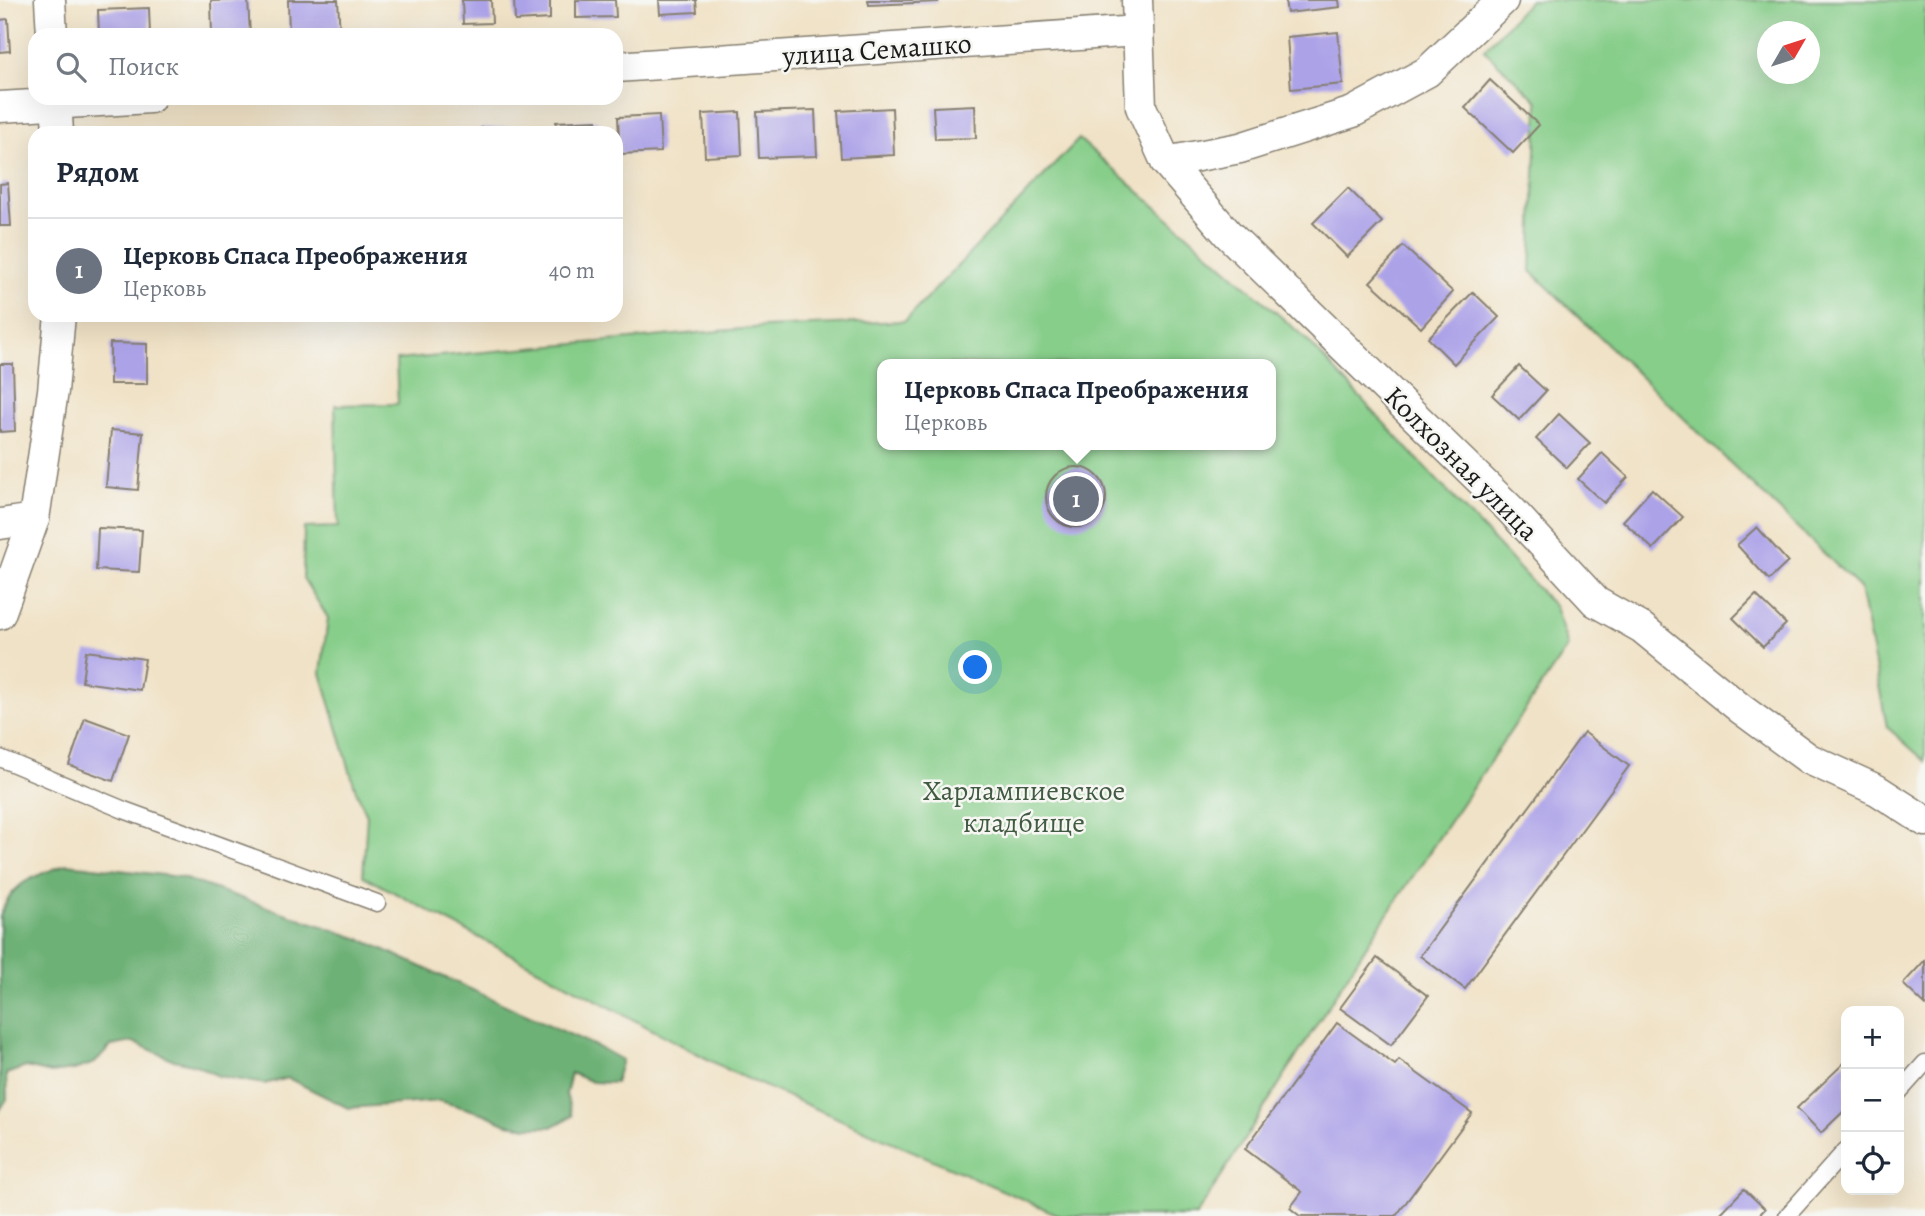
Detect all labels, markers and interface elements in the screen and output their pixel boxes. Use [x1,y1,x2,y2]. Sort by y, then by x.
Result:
north arrow [1757,21,1820,84]
street label: улица Семашко [780,24,973,76]
search box [28,28,623,105]
icon: search [52,48,90,86]
text: Поиск [108,49,179,84]
text: Рядом [56,152,139,192]
text: Церковь Спаса Преображения [123,238,468,273]
text: 1 [75,255,83,286]
text: 40 m [549,255,595,286]
text: Церковь [123,273,206,304]
popup [877,359,1276,450]
text: Церковь Спаса Преображения [904,372,1249,407]
street label: Колхозная улица [1376,378,1547,549]
text: Церковь [904,407,987,438]
pin: 1 [1053,473,1099,525]
your location [958,650,992,684]
park label: Харлампиевское кладбище [923,772,1125,842]
map controls [1841,1006,1904,1195]
button: + [1841,1006,1904,1069]
button: − [1841,1069,1904,1132]
button: locate [1841,1132,1904,1195]

